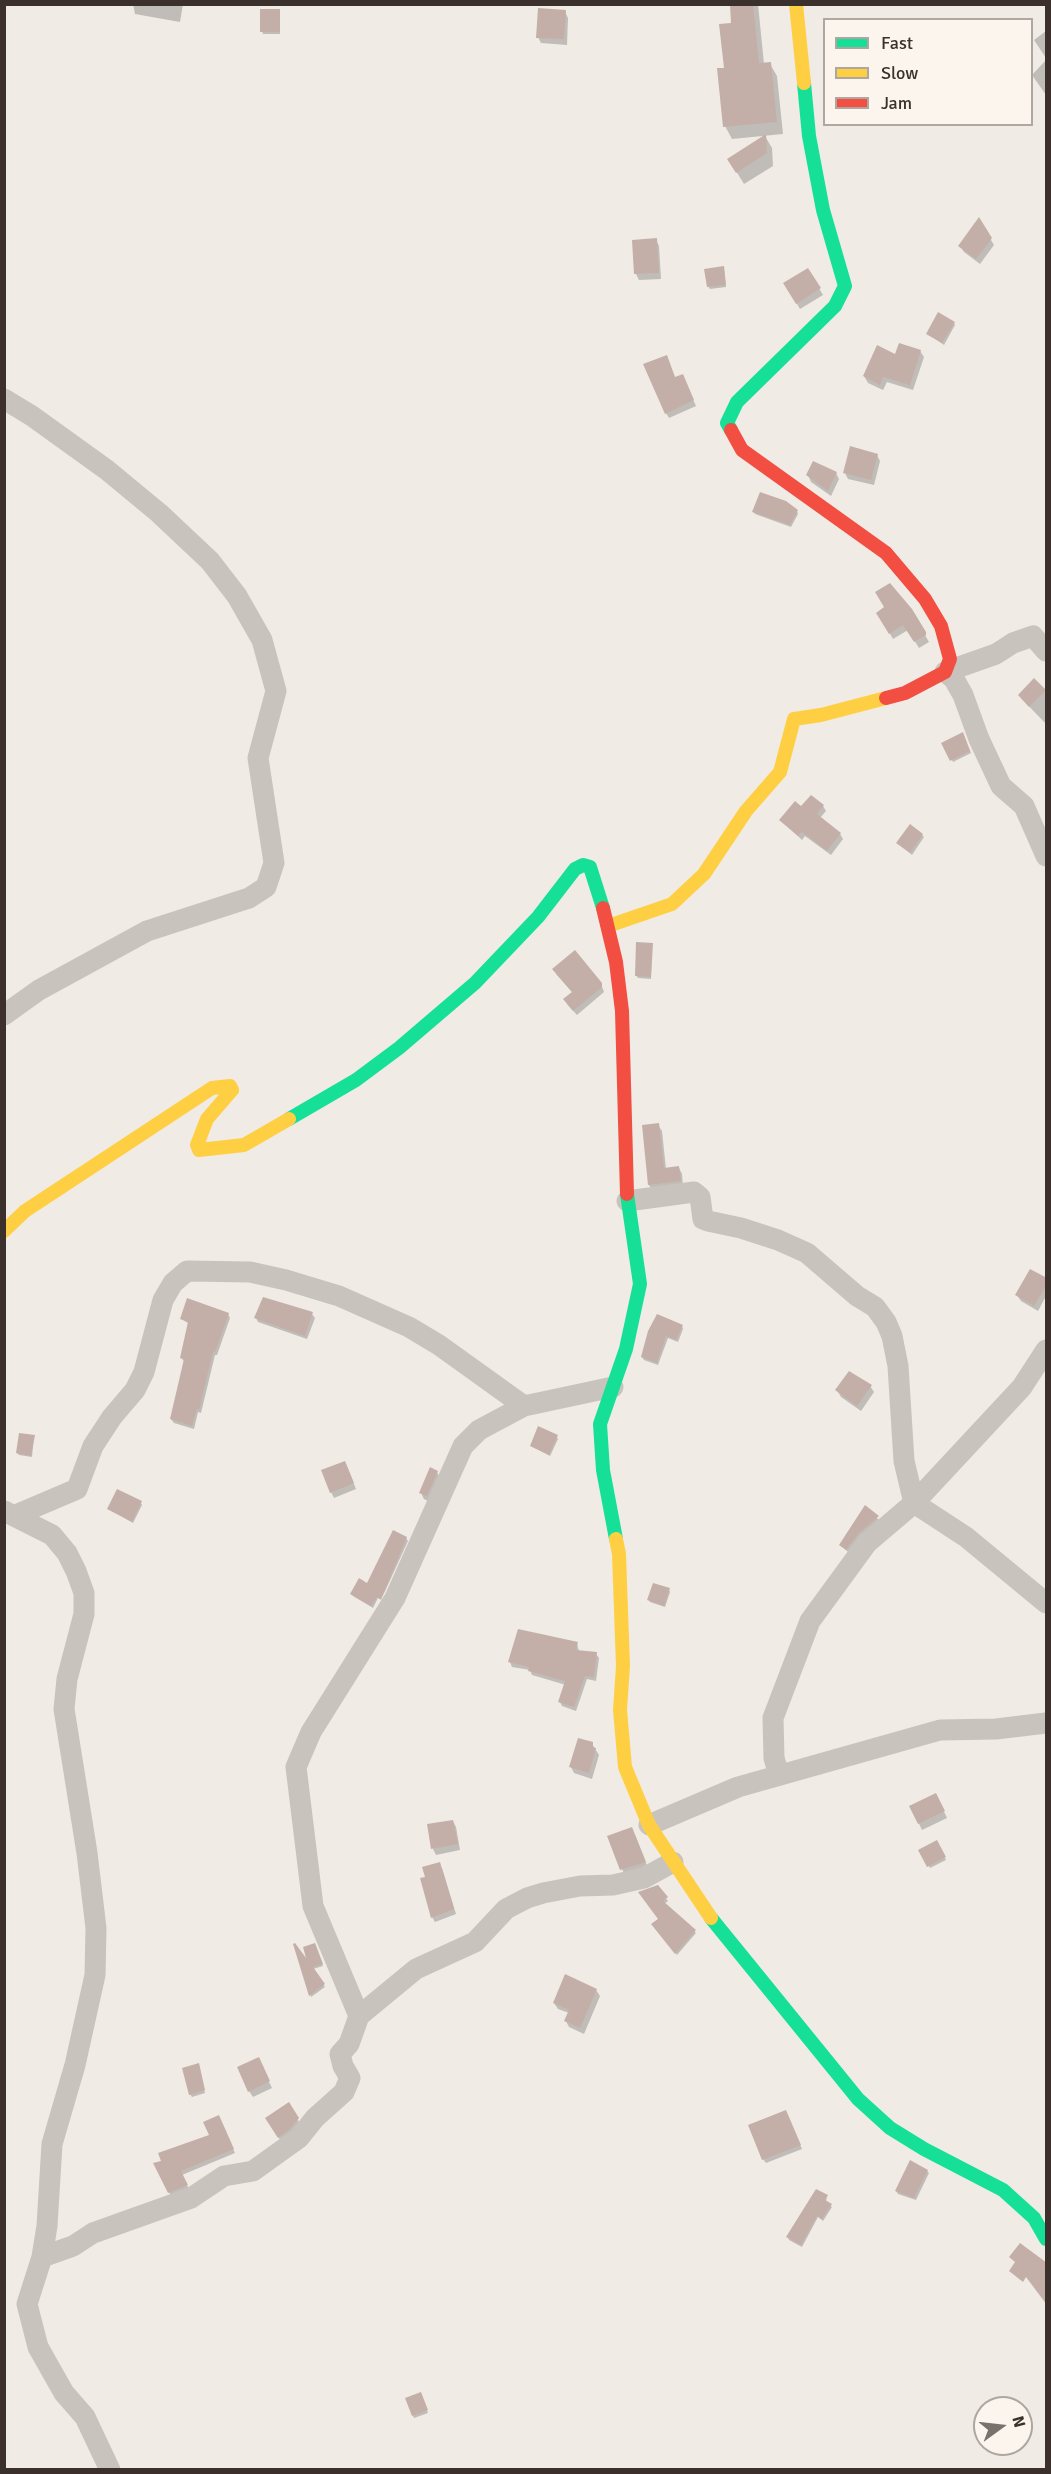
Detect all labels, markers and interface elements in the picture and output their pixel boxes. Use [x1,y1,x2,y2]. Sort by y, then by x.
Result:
legend [823,18,1033,126]
text: Fast [881,32,913,54]
text: Slow [881,62,918,84]
text: Jam [881,92,912,114]
north arrow [973,2396,1033,2456]
text: N [1007,2414,1030,2430]

